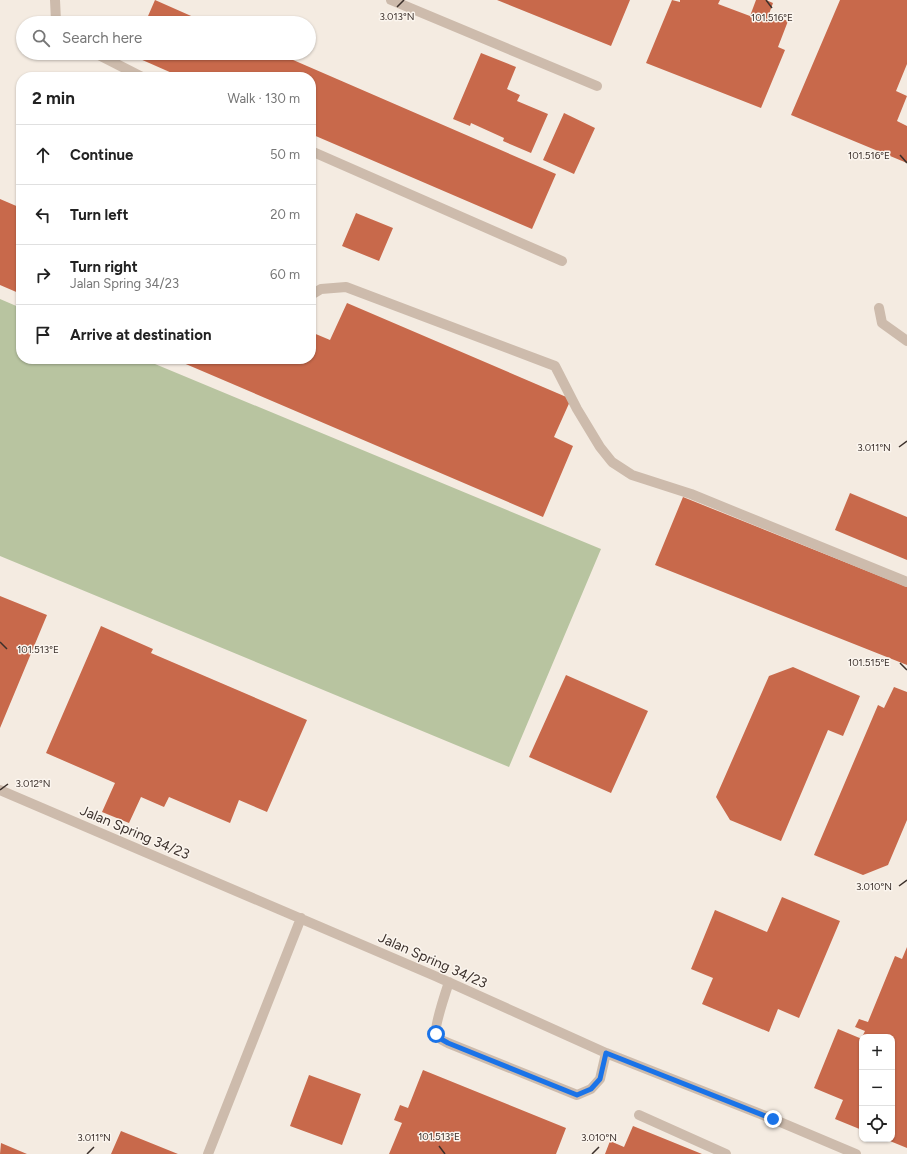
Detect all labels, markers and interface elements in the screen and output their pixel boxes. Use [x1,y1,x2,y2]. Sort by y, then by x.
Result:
text: 3.013°N [380,10,414,23]
text: 101.516°E [751,11,793,24]
search box [16,16,316,60]
icon: search [30,27,52,49]
text: Search here [62,29,142,47]
text: 2 min [32,88,75,108]
text: Walk · 130 m [227,91,300,106]
icon: ahead [32,144,54,166]
text: Continue [70,146,133,164]
text: 50 m [270,147,300,162]
text: 101.516°E [848,149,890,162]
icon: left [32,204,54,226]
text: Turn left [70,206,128,224]
text: 20 m [270,207,300,222]
text: Turn right [70,258,138,276]
icon: right [32,264,54,286]
text: 60 m [270,267,300,282]
text: Jalan Spring 34/23 [70,276,179,291]
icon: arrive [32,324,54,346]
text: Arrive at destination [70,326,211,344]
text: 3.011°N [857,441,891,454]
text: 101.513°E [17,643,59,656]
text: 101.515°E [848,656,890,669]
text: 3.012°N [15,777,51,790]
street label: Jalan Spring 34/23 [77,802,192,863]
text: 3.010°N [856,880,892,893]
street label: Jalan Spring 34/23 [376,929,490,992]
route start [427,1025,445,1043]
map controls [859,1034,895,1142]
button: + [859,1034,895,1070]
button: − [859,1070,895,1106]
button: locate [859,1106,895,1142]
route end [764,1110,782,1128]
text: 101.513°E [418,1130,460,1143]
text: 3.011°N [77,1131,111,1144]
text: 3.010°N [581,1131,617,1144]

